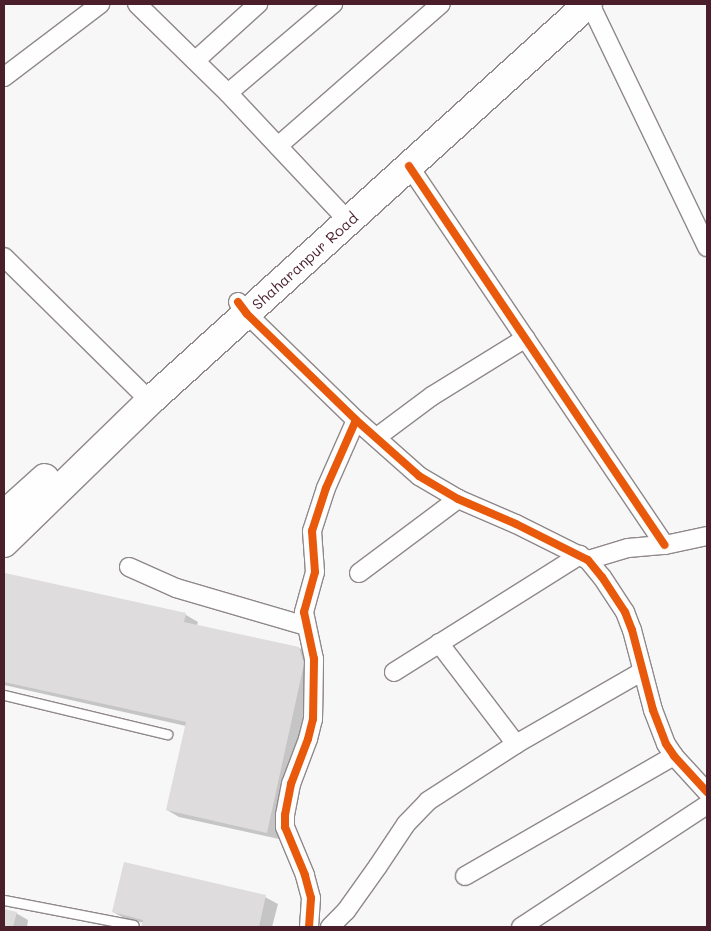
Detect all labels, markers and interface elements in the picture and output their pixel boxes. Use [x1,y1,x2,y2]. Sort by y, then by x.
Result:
street label: Shaharanpur Road [248,209,362,313]

